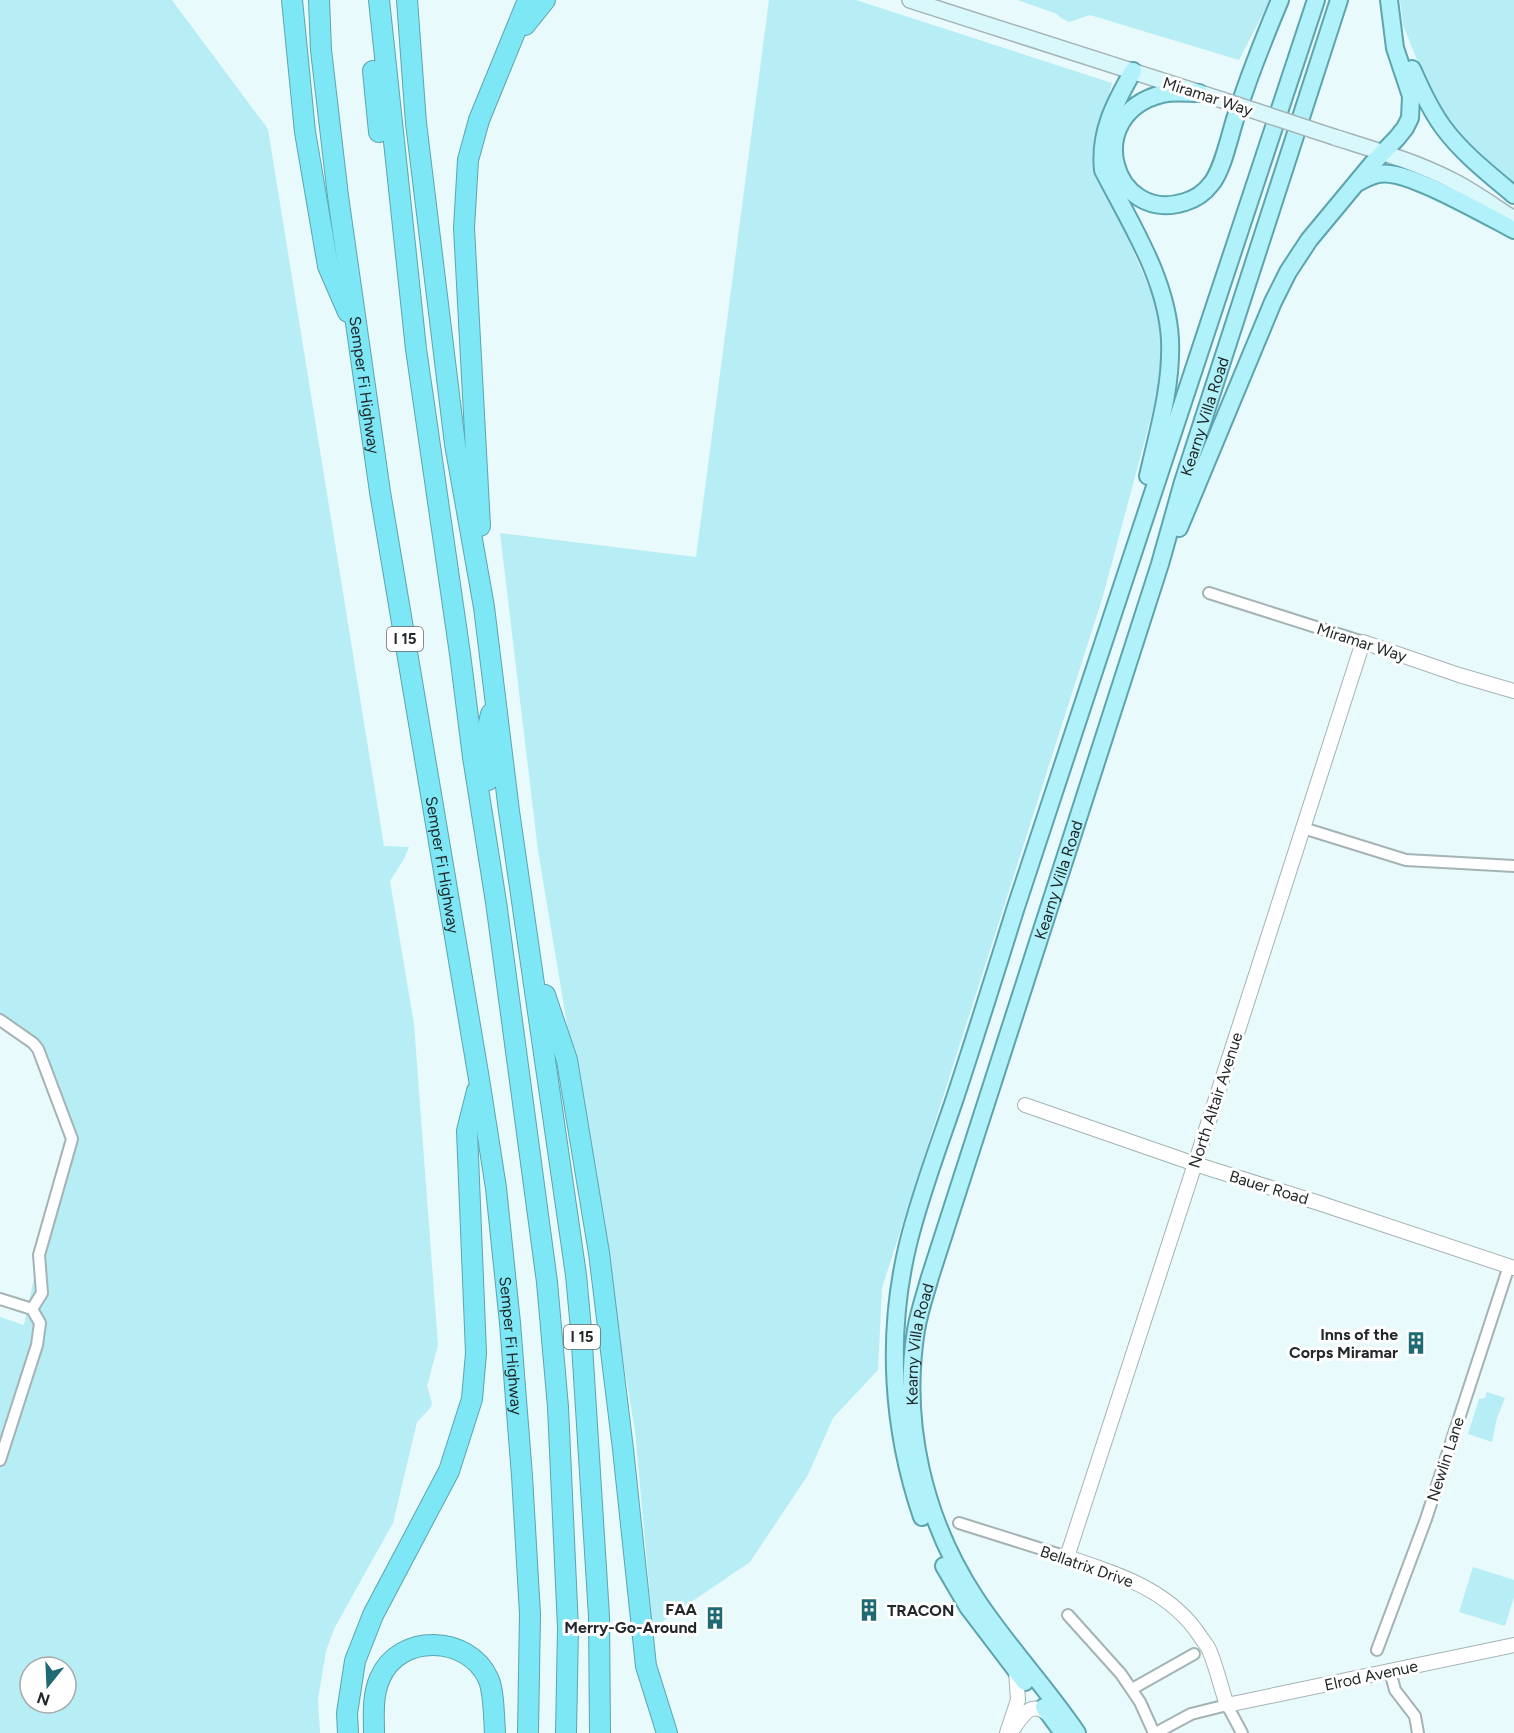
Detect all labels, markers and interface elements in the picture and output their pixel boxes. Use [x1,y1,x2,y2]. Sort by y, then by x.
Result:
street label: Miramar Way [1161,73,1256,120]
street label: Semper Fi Highway [345,315,384,456]
street label: Kearny Villa Road [1177,355,1233,478]
street label: Miramar Way [1315,619,1410,666]
road number: I 15 [387,627,423,651]
street label: Semper Fi Highway [421,795,463,935]
street label: Kearny Villa Road [1031,818,1087,942]
street label: North Altair Avenue [1185,1030,1246,1170]
street label: Bauer Road [1227,1166,1311,1209]
street label: Semper Fi Highway [495,1276,526,1416]
street label: Kearny Villa Road [902,1281,938,1406]
road number: I 15 [564,1325,600,1349]
place label: Inns of the Corps Miramar [1289,1325,1398,1362]
building icon: Inns of the Corps Miramar [1403,1330,1429,1356]
street label: Newlin Lane [1423,1414,1468,1504]
street label: Bellatrix Drive [1038,1542,1136,1591]
building icon: TRACON [856,1597,882,1623]
place label: FAA Merry-Go-Around [564,1600,698,1637]
place label: TRACON [887,1601,954,1620]
building icon: FAA Merry-Go-Around [702,1605,728,1631]
north arrow [18,1655,78,1715]
street label: Elrod Avenue [1323,1656,1420,1695]
text: N [35,1688,52,1710]

